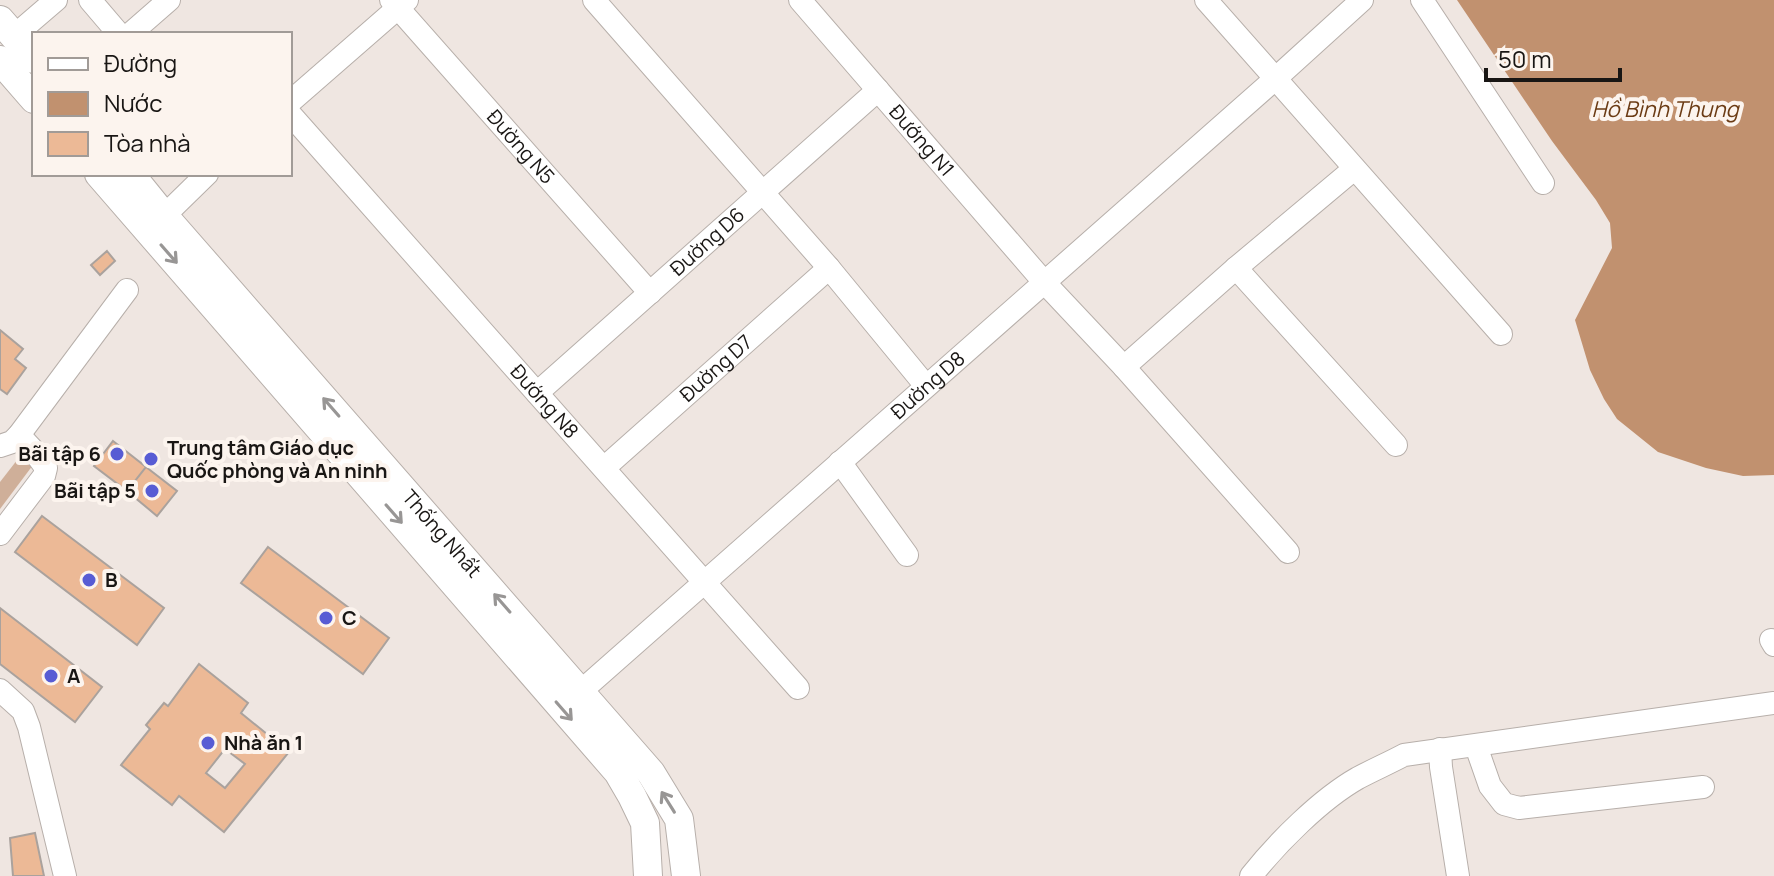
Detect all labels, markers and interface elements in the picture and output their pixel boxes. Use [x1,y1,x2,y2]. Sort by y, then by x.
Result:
legend [32,32,292,176]
scale bar [1486,32,1620,82]
text: 50 m [1498,42,1552,75]
text: Đường [104,46,177,79]
text: Nước [104,86,163,119]
water label: Hồ Bình Thung [1592,94,1740,124]
street label: Đướng N1 [884,99,961,182]
street label: Đường N5 [481,104,561,189]
text: Tòa nhà [104,126,191,159]
street label: Đường D6 [664,201,750,281]
one-way arrow [160,243,178,264]
street label: Đường D7 [674,328,758,407]
street label: Đường D8 [885,345,970,425]
street label: Đướng N8 [505,358,585,444]
one-way arrow [322,397,340,417]
place label: Trung tâm Giáo dục Quốc phòng và An ninh [167,434,387,484]
place label: Bãi tập 6 [18,440,101,467]
marker: Bãi tập 6 [108,445,126,463]
marker: Trung tâm Giáo dục Quốc phòng và An ninh [142,450,160,468]
place label: Bãi tập 5 [54,477,136,504]
marker: Bãi tập 5 [143,482,161,500]
street label: Thống Nhất [396,484,488,583]
one-way arrow [385,503,403,524]
place label: B [105,566,118,593]
marker: B [80,571,98,589]
one-way arrow [493,593,511,613]
place label: C [342,604,357,631]
marker: C [317,609,335,627]
place label: A [67,662,81,689]
marker: A [42,667,60,685]
one-way arrow [555,700,573,720]
place label: Nhà ăn 1 [224,729,303,756]
marker: Nhà ăn 1 [199,734,217,752]
one-way arrow [660,791,677,813]

